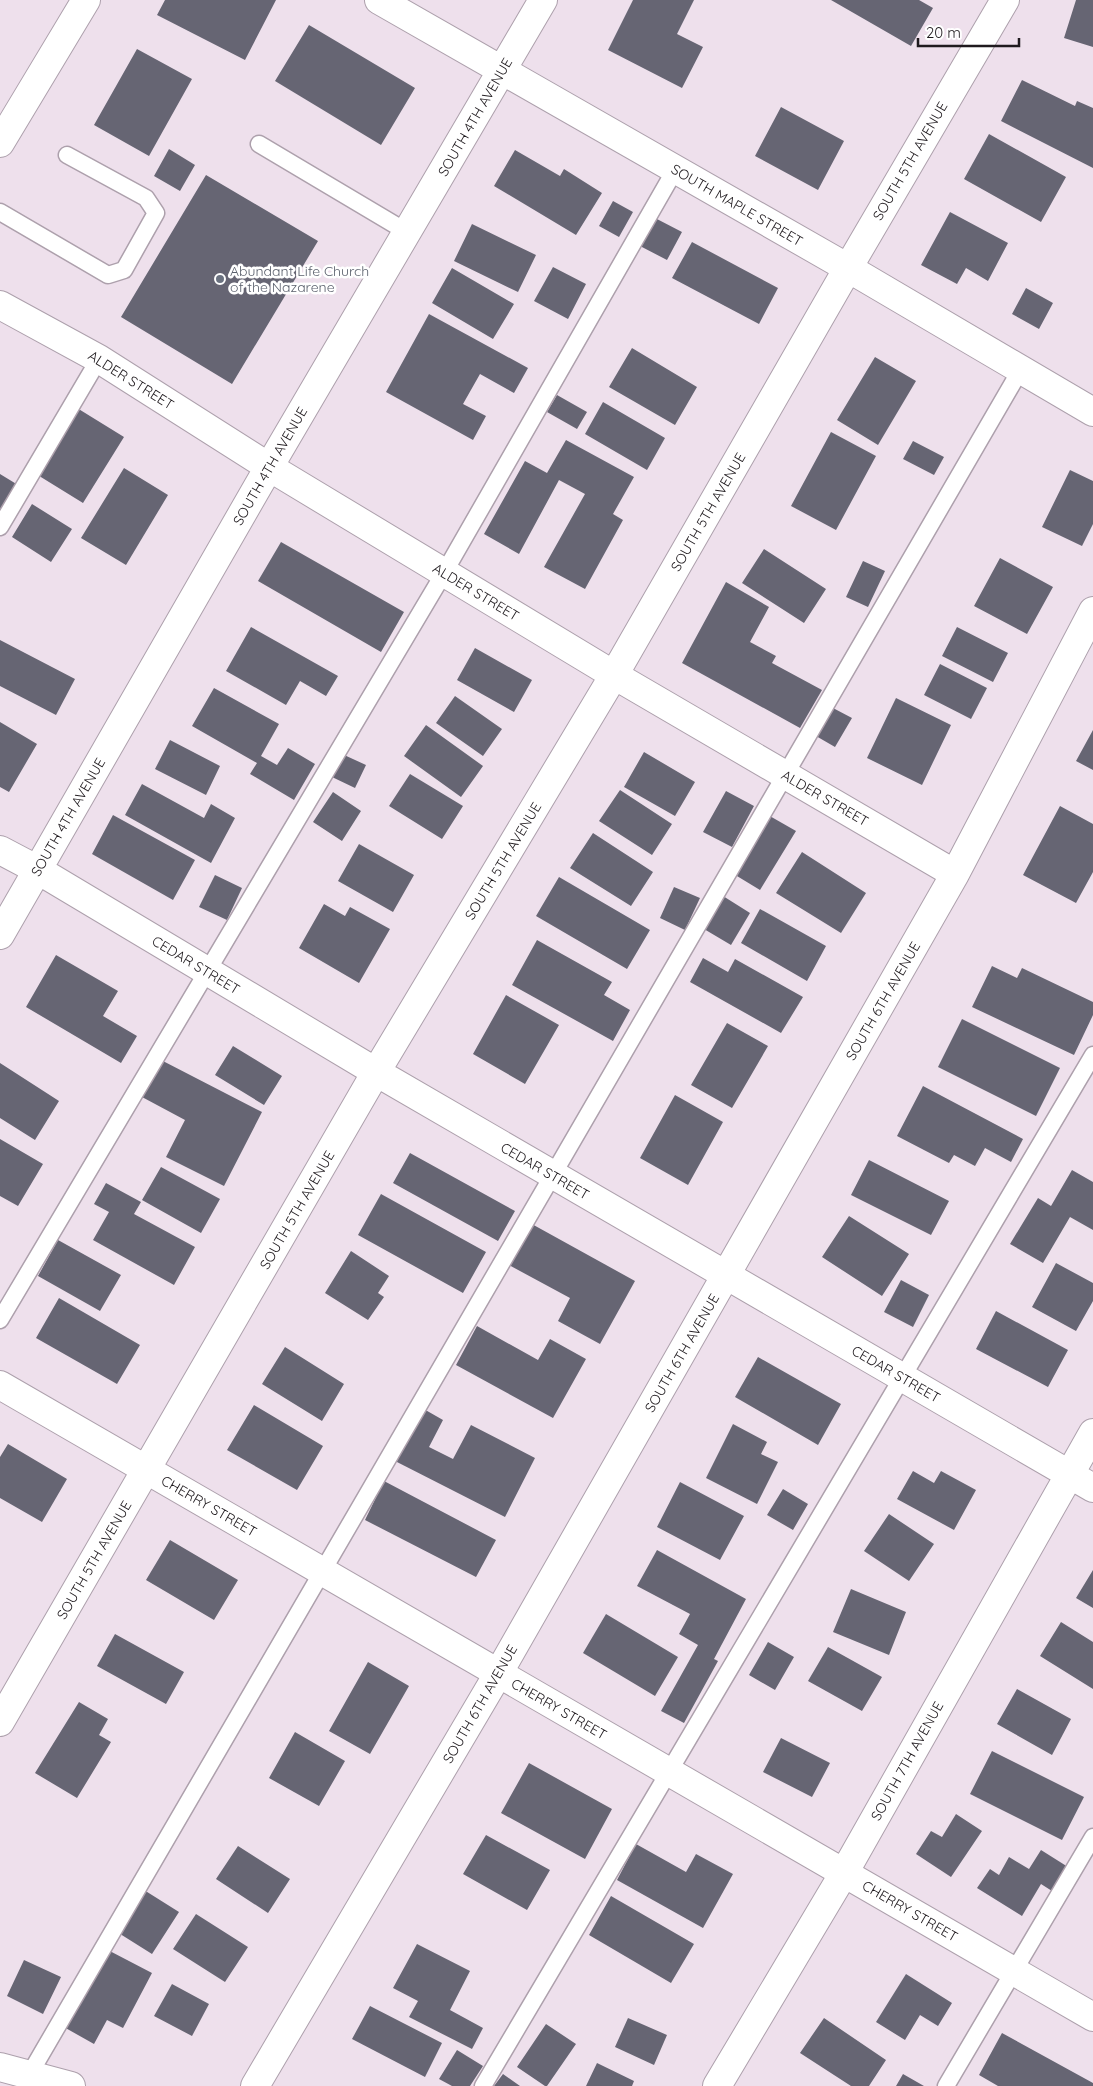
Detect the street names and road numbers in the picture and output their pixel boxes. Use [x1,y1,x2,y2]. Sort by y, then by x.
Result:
street label: SOUTH 4TH AVENUE [434,55,516,179]
street label: SOUTH 5TH AVENUE [869,98,951,224]
street label: SOUTH MAPLE STREET [668,160,806,250]
street label: ALDER STREET [85,346,177,414]
street label: SOUTH 4TH AVENUE [229,404,311,528]
street label: SOUTH 5TH AVENUE [667,449,749,575]
street label: ALDER STREET [429,559,523,625]
street label: SOUTH 4TH AVENUE [27,755,109,879]
street label: ALDER STREET [778,766,872,830]
street label: SOUTH 5TH AVENUE [461,799,545,923]
street label: CEDAR STREET [149,932,243,998]
street label: SOUTH 6TH AVENUE [842,938,924,1064]
street label: CEDAR STREET [497,1138,593,1204]
street label: SOUTH 5TH AVENUE [256,1147,338,1273]
street label: SOUTH 6TH AVENUE [641,1290,723,1416]
street label: CEDAR STREET [848,1341,944,1407]
street label: CHERRY STREET [158,1471,260,1541]
street label: SOUTH 5TH AVENUE [53,1497,135,1623]
street label: SOUTH 6TH AVENUE [439,1641,521,1767]
street label: CHERRY STREET [508,1674,610,1744]
street label: SOUTH 7TH AVENUE [867,1698,947,1824]
street label: CHERRY STREET [859,1876,961,1946]

